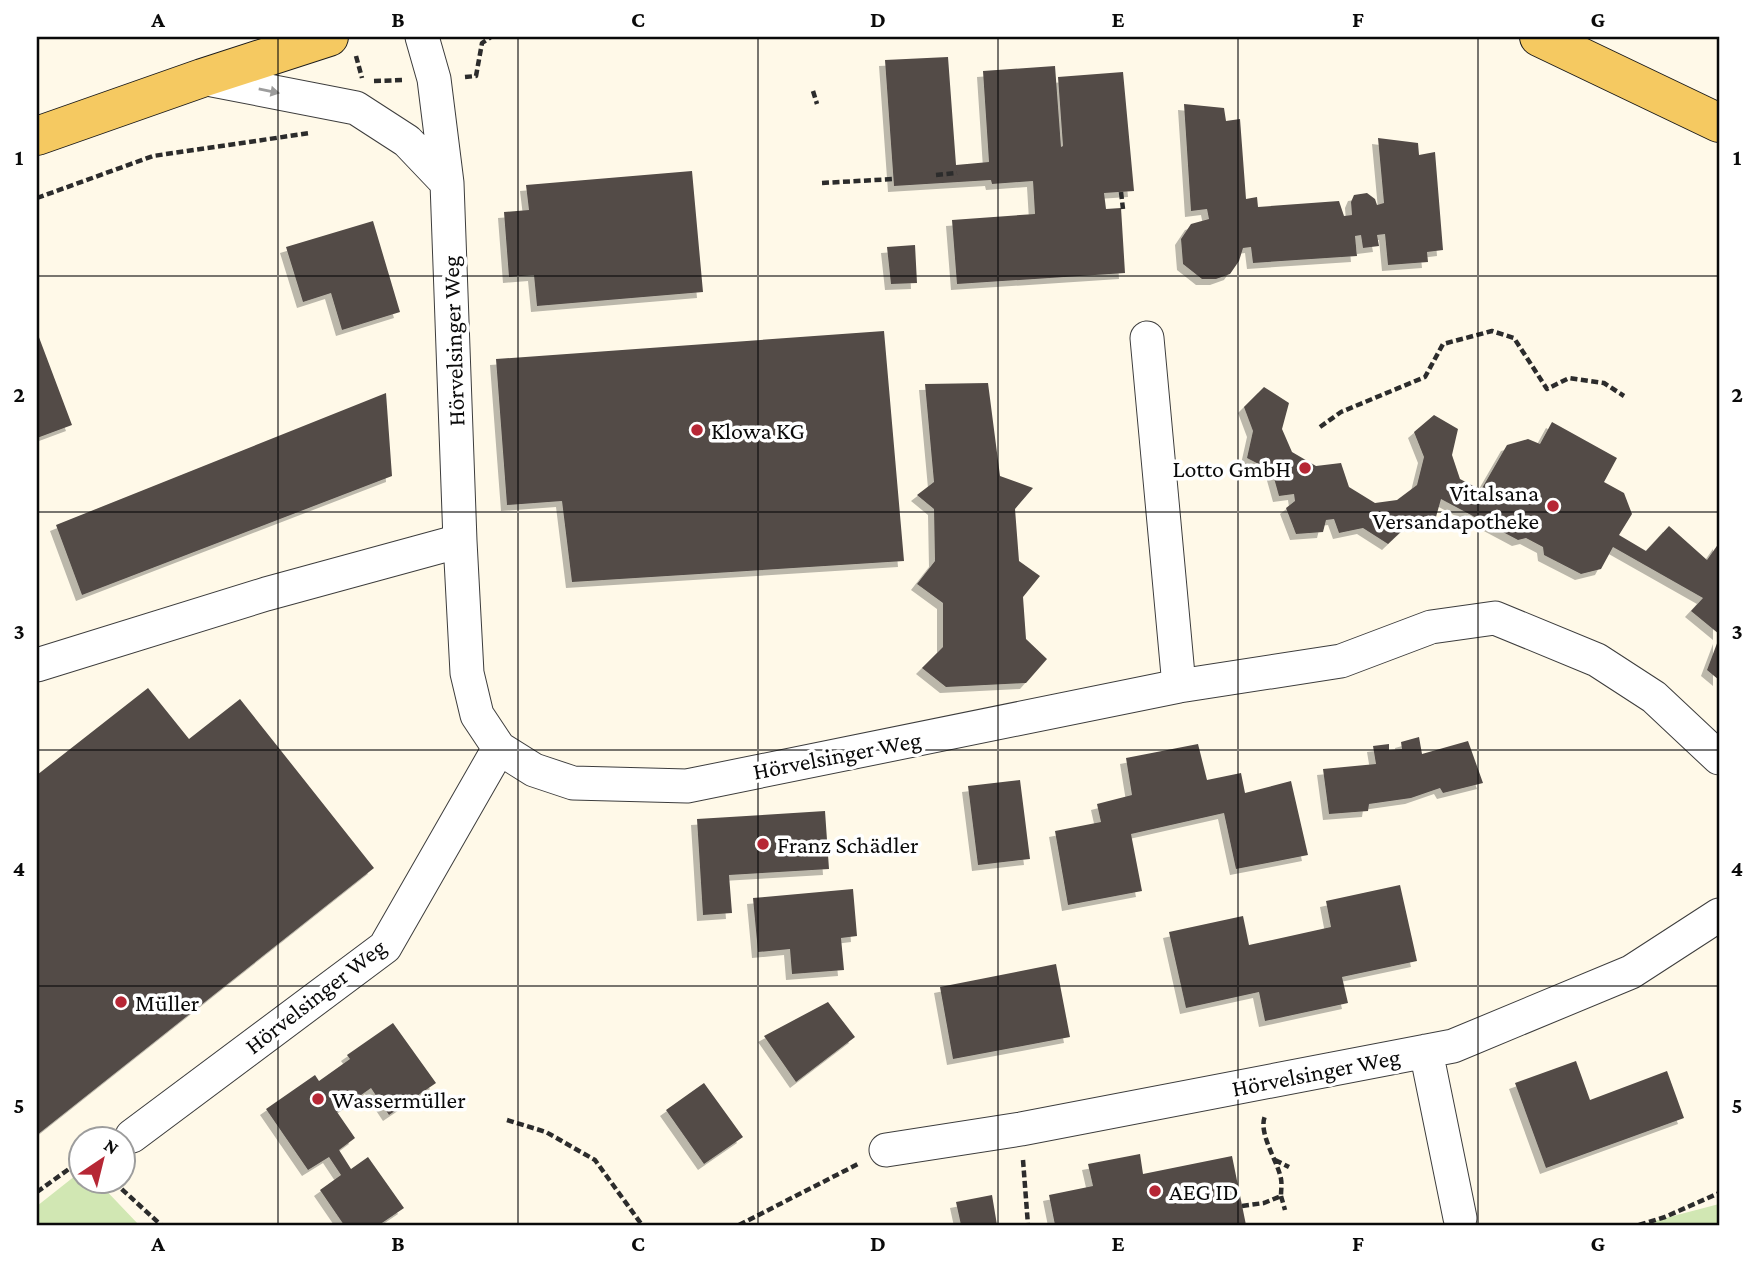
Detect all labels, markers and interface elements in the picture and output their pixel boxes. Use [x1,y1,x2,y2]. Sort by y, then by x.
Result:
text: A [150,6,165,32]
text: B [391,6,405,32]
text: C [631,6,645,32]
text: D [870,6,886,32]
text: E [1111,6,1125,32]
text: F [1352,6,1364,32]
text: G [1591,6,1606,32]
one-way arrow [258,86,280,97]
text: 1 [15,144,24,170]
text: 1 [1733,144,1742,170]
street label: Hörvelsinger Weg [437,255,469,427]
text: 2 [13,381,25,407]
text: 2 [1731,381,1743,407]
place label: Klowa KG [711,417,805,444]
marker: Klowa KG [689,422,705,438]
place label: Lotto GmbH [1172,455,1291,482]
marker: Lotto GmbH [1297,460,1313,476]
place label: Vitalsana Versandapotheke [1373,479,1539,534]
marker: Vitalsana Versandapotheke [1545,498,1561,514]
text: 3 [13,618,25,644]
text: 3 [1731,618,1743,644]
street label: Hörvelsinger Weg [751,725,924,785]
place label: Franz Schädler [777,831,919,858]
marker: Franz Schädler [755,836,771,852]
text: 4 [13,855,25,881]
text: 4 [1731,855,1743,881]
street label: Hörvelsinger Weg [239,933,391,1059]
place label: Müller [135,989,200,1016]
marker: Müller [113,994,129,1010]
street label: Hörvelsinger Weg [1230,1042,1403,1102]
place label: Wassermüller [332,1086,466,1113]
marker: Wassermüller [310,1091,326,1107]
text: 5 [13,1092,25,1118]
text: 5 [1731,1092,1743,1118]
north arrow [66,1126,136,1196]
text: N [100,1134,123,1159]
place label: AEG ID [1169,1178,1239,1205]
marker: AEG ID [1147,1183,1163,1199]
text: A [150,1230,165,1256]
text: B [391,1230,405,1256]
text: C [631,1230,645,1256]
text: D [870,1230,886,1256]
text: E [1111,1230,1125,1256]
text: F [1352,1230,1364,1256]
text: G [1591,1230,1606,1256]

